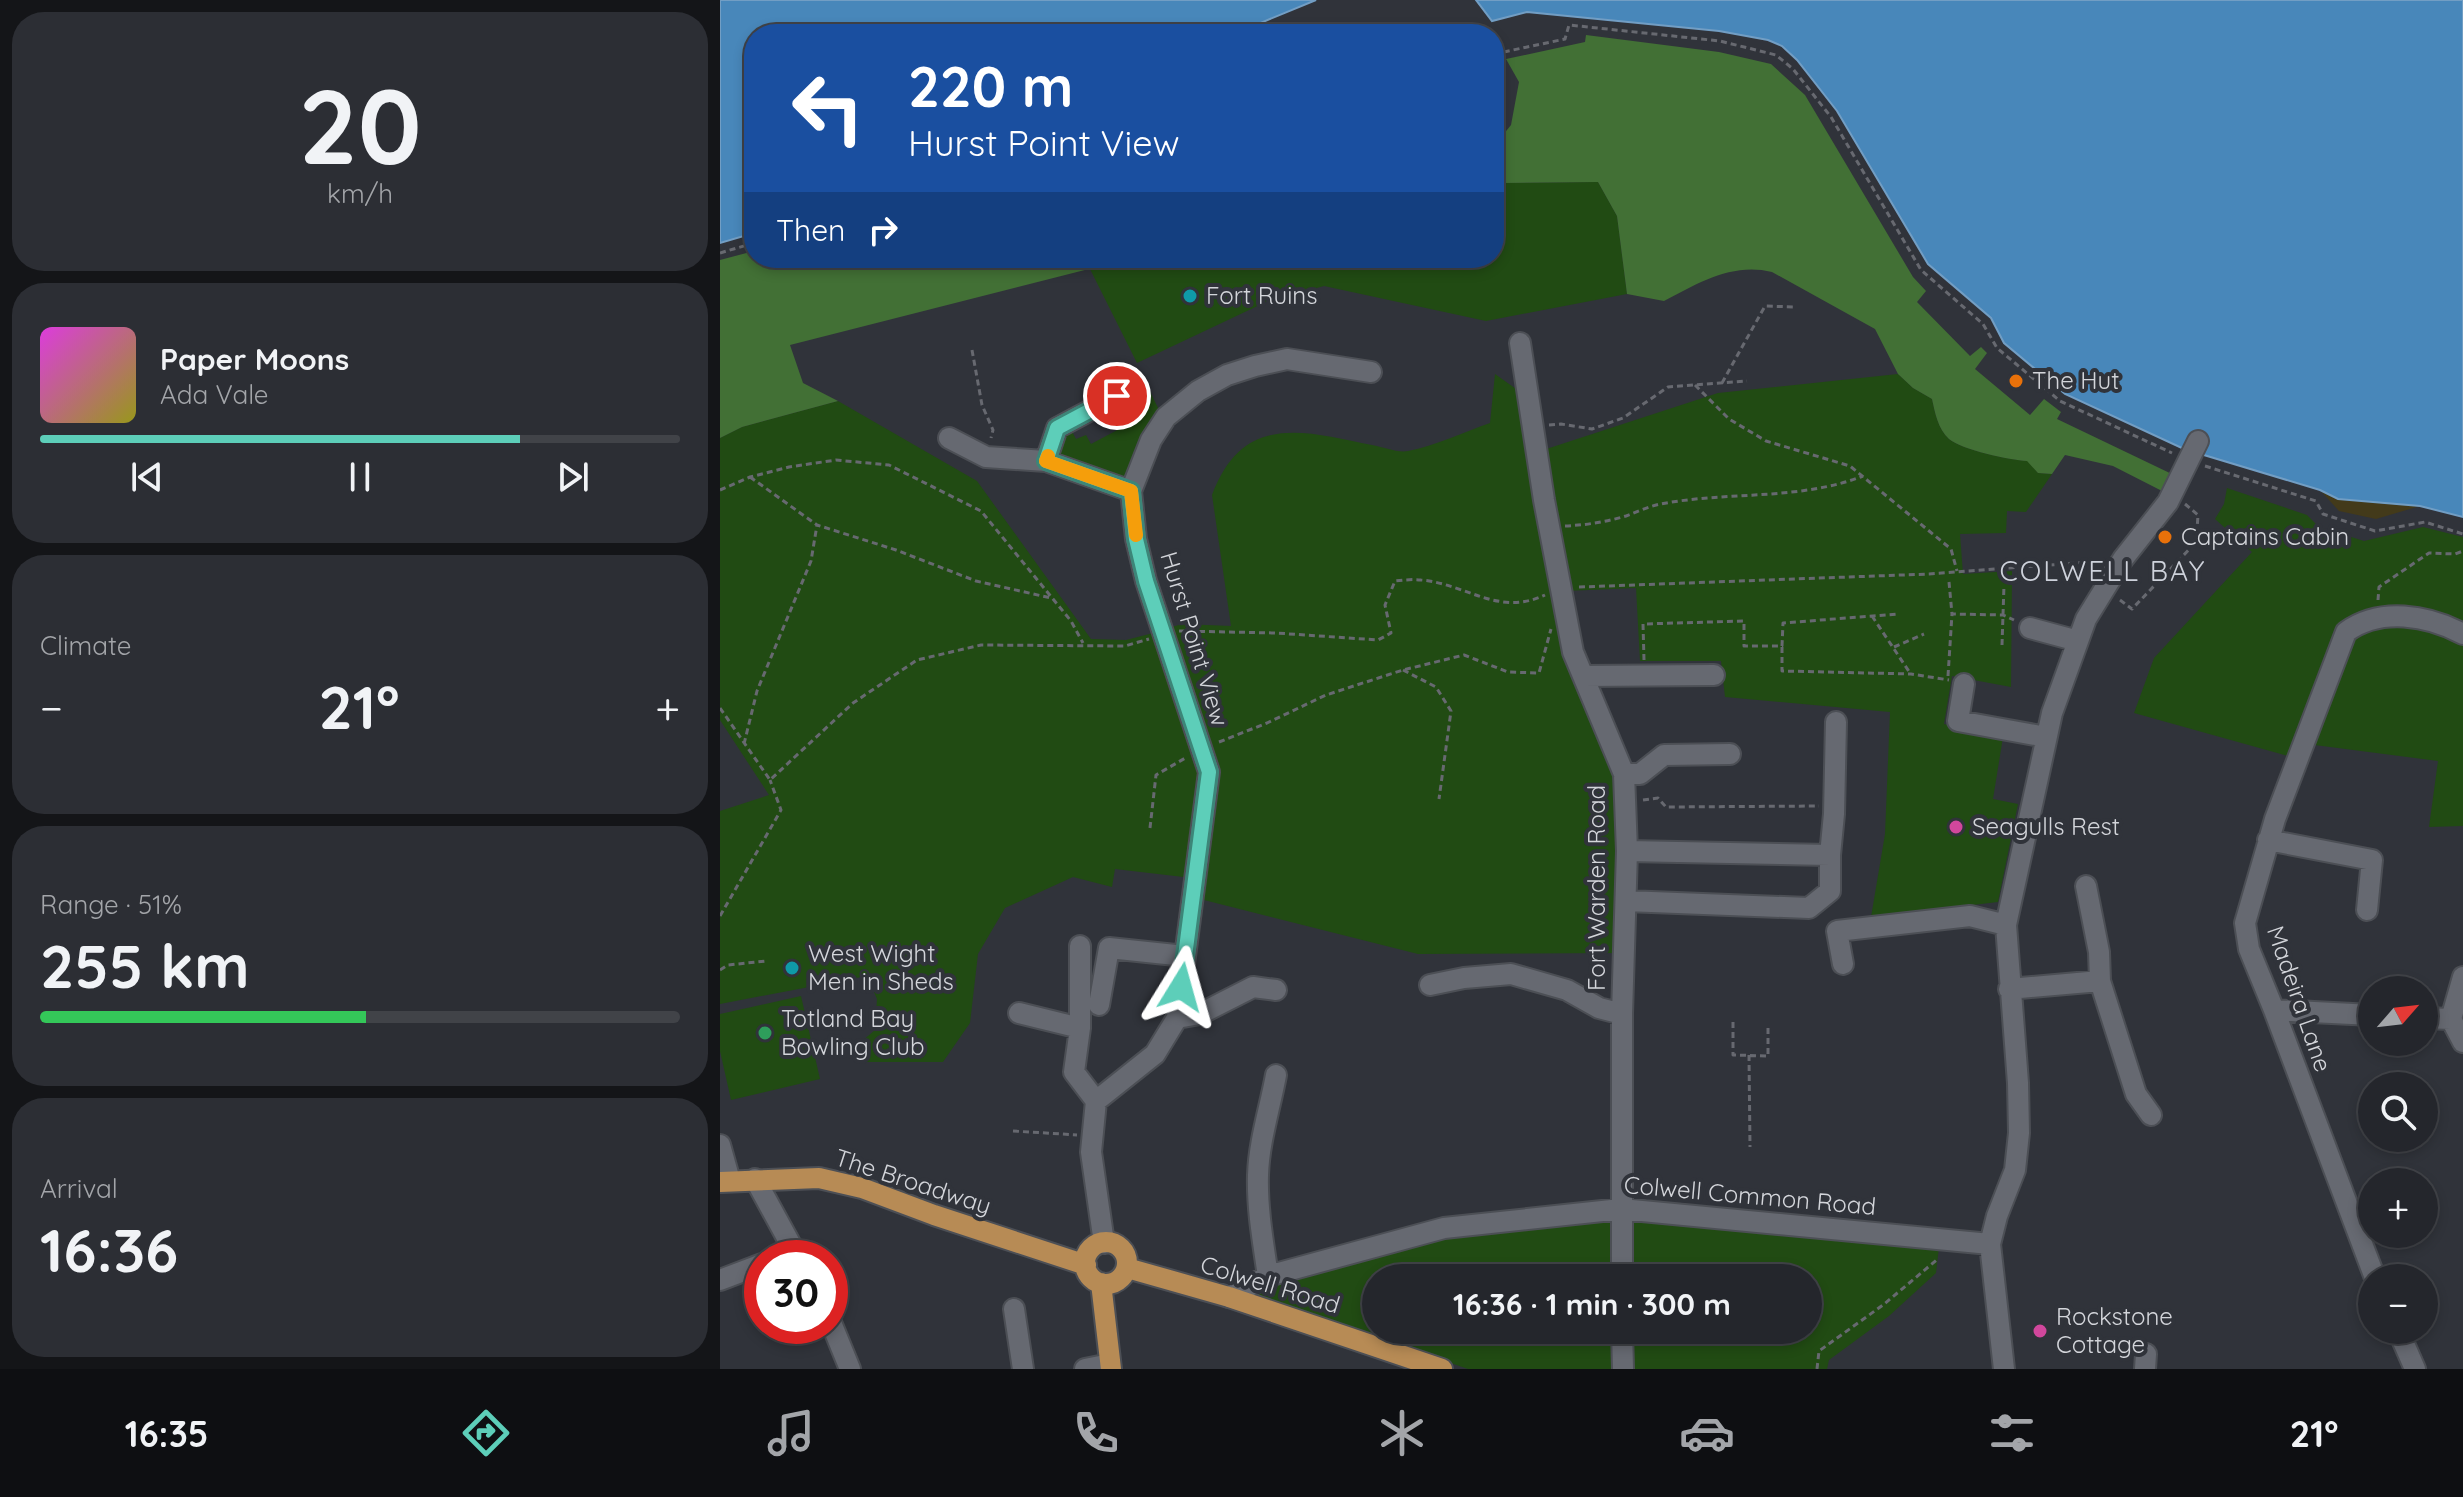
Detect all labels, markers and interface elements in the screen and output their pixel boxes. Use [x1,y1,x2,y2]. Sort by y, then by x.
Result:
text: 220 m [908,51,1073,121]
icon: left [776,56,880,160]
text: 20 [298,60,422,190]
text: Hurst Point View [908,120,1180,165]
text: km/h [327,177,393,210]
icon: right [861,208,905,252]
text: Then [776,211,845,249]
place label: Fort Ruins [1206,280,1317,310]
marker: Fort Ruins [1181,287,1199,305]
text: Paper Moons [160,340,349,378]
pin [1083,362,1151,430]
place label: The Hut [2032,365,2119,395]
marker: The Hut [2007,372,2025,390]
icon: arrive [1095,374,1139,418]
text: Ada Vale [160,378,269,411]
icon: previous [125,455,169,499]
icon: pause [338,455,382,499]
icon: next [551,455,595,499]
place label: Captains Cabin [2181,521,2349,551]
marker: Captains Cabin [2156,528,2174,546]
street label: Hurst Point View [1154,548,1236,730]
district label: COLWELL BAY [2000,553,2206,588]
text: Climate [40,629,131,662]
text: 21° [319,669,400,744]
text: − [40,680,63,735]
text: + [655,680,680,735]
street label: Fort Warden Road [1581,785,1611,991]
place label: Seagulls Rest [1972,811,2120,841]
marker: Seagulls Rest [1947,818,1965,836]
text: Range · 51% [40,888,182,921]
street label: Madeira Lane [2261,922,2339,1076]
text: 255 km [40,928,250,1003]
place label: West Wight Men in Sheds [808,938,954,996]
position arrow [1139,945,1223,1029]
marker: West Wight Men in Sheds [783,959,801,977]
north arrow [2358,976,2438,1056]
map controls [2358,976,2438,1344]
place label: Totland Bay Bowling Club [781,1003,924,1061]
marker: Totland Bay Bowling Club [756,1024,774,1042]
button: search [2358,1072,2438,1152]
street label: The Broadway [831,1142,995,1220]
button: + [2358,1168,2438,1248]
street label: Colwell Common Road [1623,1169,1877,1221]
text: Arrival [40,1172,118,1205]
text: 16:36 [40,1212,178,1287]
speed limit sign: 30 [744,1240,848,1344]
street label: Colwell Road [1197,1249,1344,1319]
button: − [2358,1264,2438,1344]
text: 16:36 · 1 min · 300 m [1453,1285,1731,1323]
place label: Rockstone Cottage [2056,1301,2173,1359]
marker: Rockstone Cottage [2031,1322,2049,1340]
icon: directions [458,1405,514,1461]
icon: music [763,1405,819,1461]
icon: phone [1068,1405,1124,1461]
icon: climate [1374,1405,1430,1461]
icon: car [1679,1405,1735,1461]
icon: filters [1984,1405,2040,1461]
text: 16:35 [125,1411,208,1456]
text: 21° [2290,1411,2338,1456]

